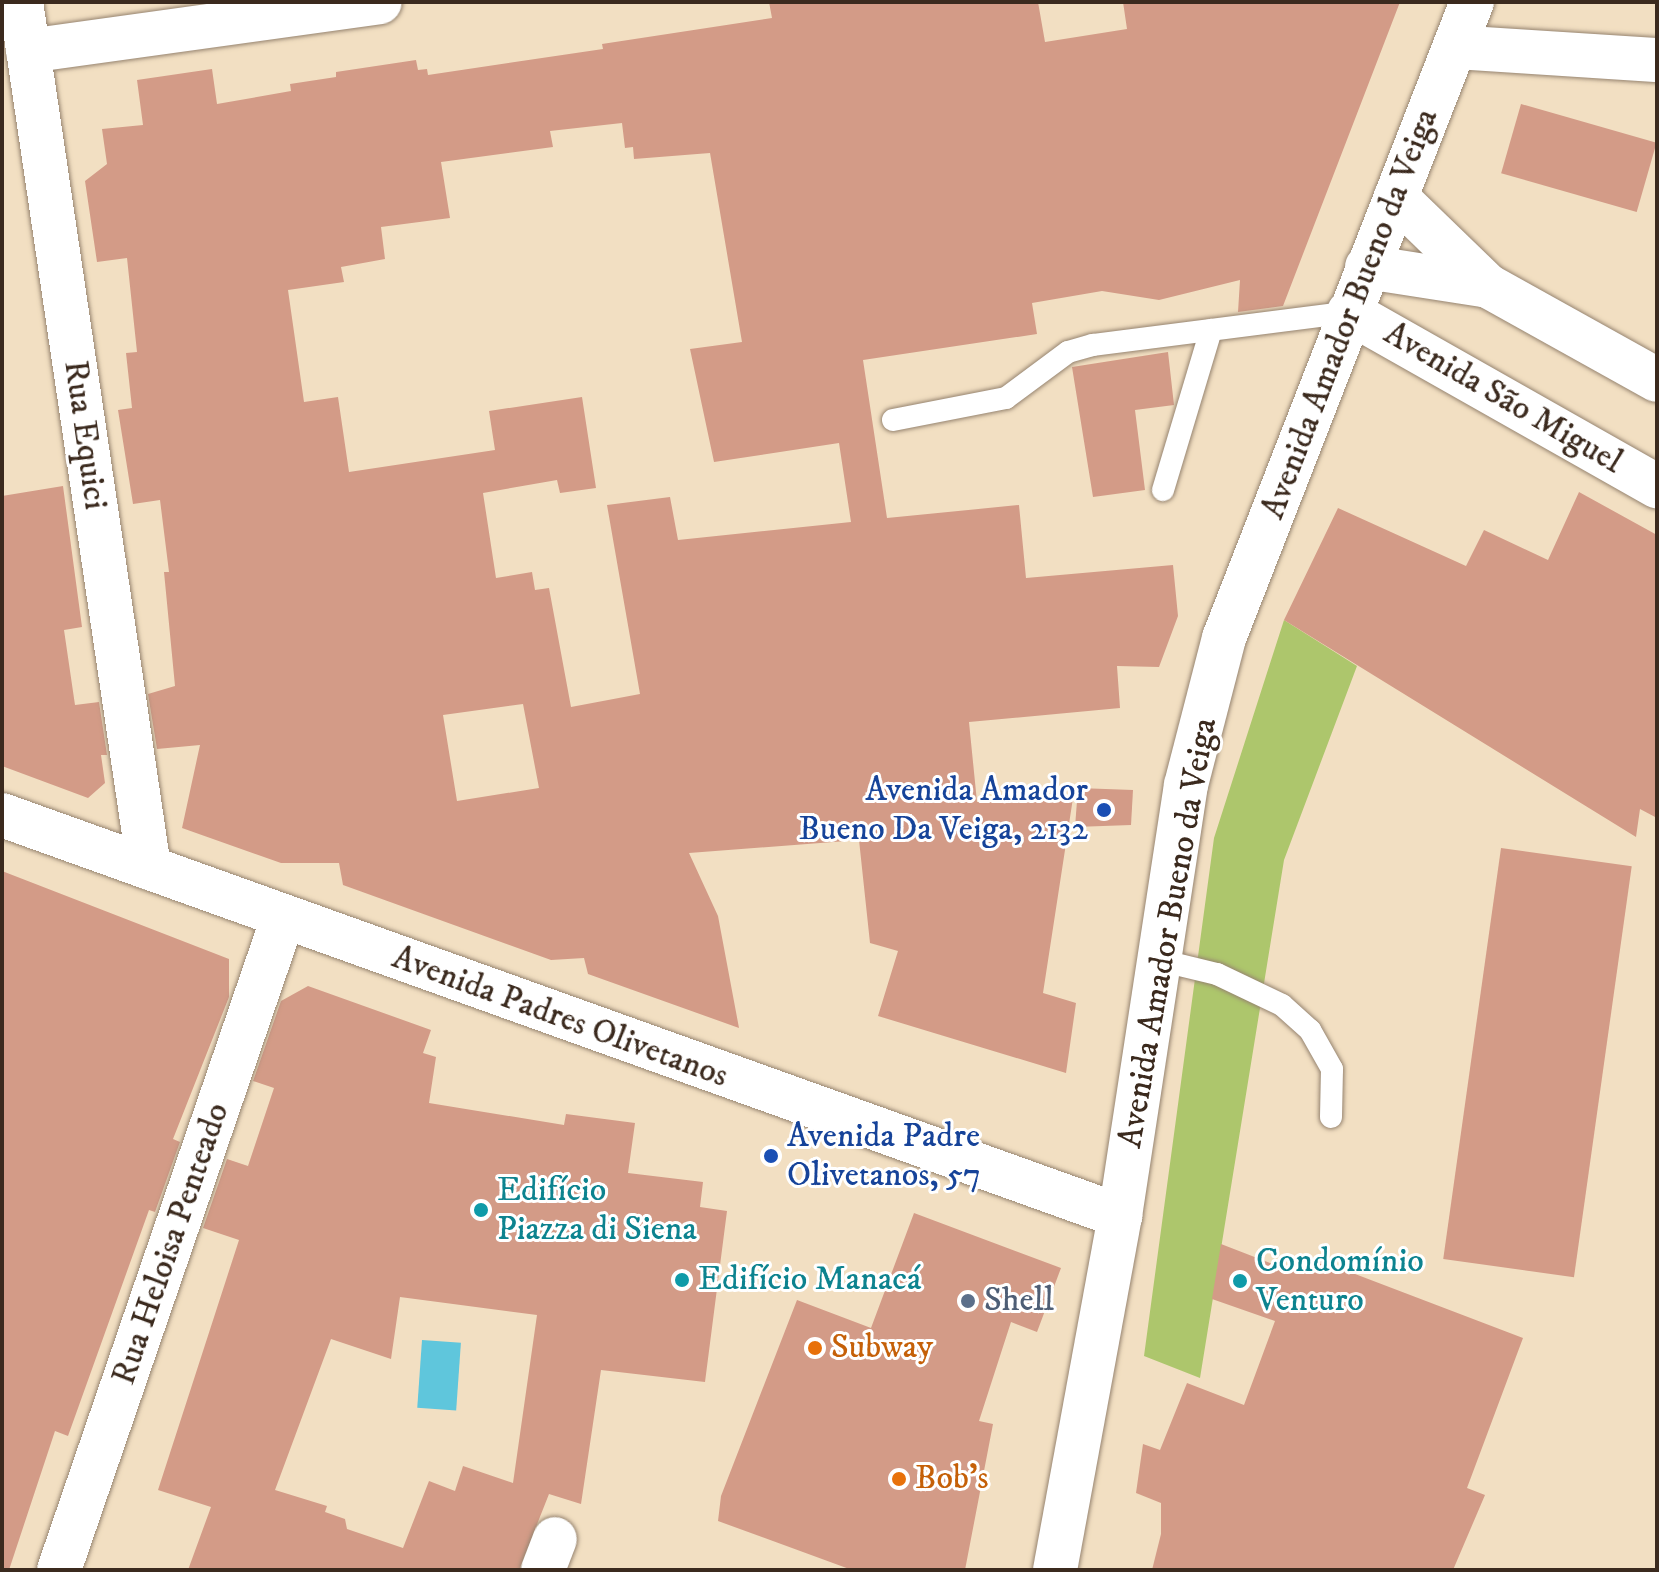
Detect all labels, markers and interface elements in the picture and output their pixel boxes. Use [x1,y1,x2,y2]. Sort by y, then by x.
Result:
street label: Avenida Amador Bueno da Veiga [1253,103,1447,525]
street label: Avenida São Miguel [1377,313,1629,483]
street label: Rua Equici [54,358,116,512]
street label: Avenida Amador Bueno da Veiga [1110,715,1226,1151]
place label: Avenida Amador Bueno Da Veiga, 2132 [799,770,1088,850]
marker: Avenida Amador Bueno Da Veiga, 2132 [1095,801,1113,819]
street label: Avenida Padres Olivetanos [387,937,733,1097]
street label: Rua Heloisa Penteado [104,1098,238,1390]
place label: Avenida Padre Olivetanos, 57 [787,1116,981,1196]
marker: Avenida Padre Olivetanos, 57 [762,1147,780,1165]
place label: Edifício Piazza di Siena [497,1170,697,1250]
marker: Edifício Piazza di Siena [472,1201,490,1219]
place label: Condomínio Venturo [1256,1241,1424,1320]
place label: Edifício Manacá [698,1260,921,1300]
marker: Edifício Manacá [673,1271,691,1289]
marker: Condomínio Venturo [1231,1272,1249,1290]
place label: Shell [984,1281,1054,1321]
marker: Shell [959,1292,977,1310]
place label: Subway [831,1328,933,1368]
marker: Subway [806,1339,824,1357]
place label: Bob's [915,1459,989,1499]
marker: Bob's [890,1470,908,1488]

